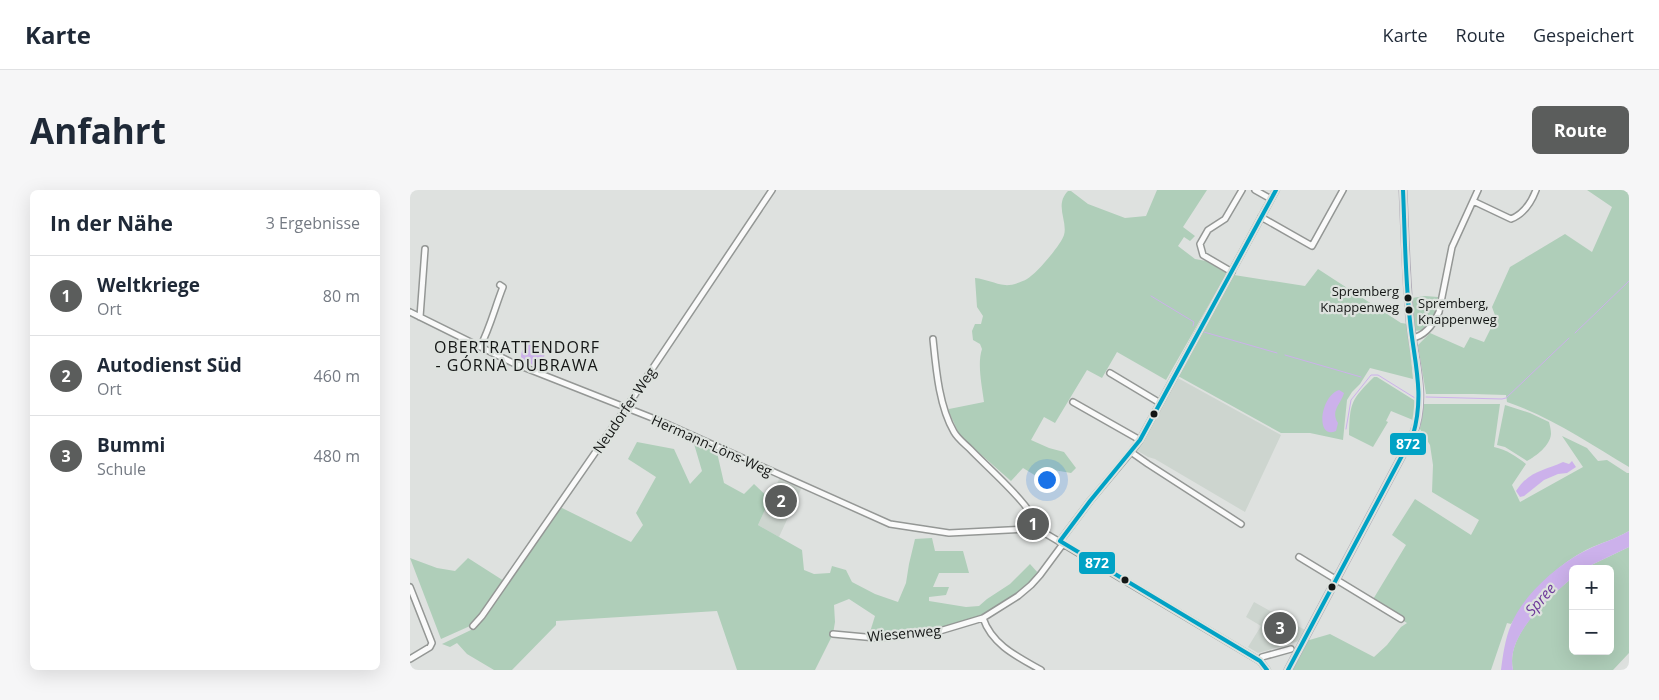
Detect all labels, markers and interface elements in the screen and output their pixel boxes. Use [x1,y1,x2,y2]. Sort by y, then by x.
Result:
text: Karte [25,18,91,51]
text: Karte [1383,23,1428,47]
text: Route [1456,23,1505,47]
text: Gespeichert [1533,23,1634,47]
button: Route [1532,106,1629,154]
text: Anfahrt [30,107,166,154]
text: In der Nähe [50,209,173,237]
text: 3 Ergebnisse [266,212,360,234]
text: Weltkriege [97,272,200,298]
place label: Spremberg Knappenweg [1320,282,1399,316]
text: 1 [61,285,71,307]
text: 80 m [323,285,360,307]
marker: Spremberg Knappenweg [1403,293,1413,303]
place label: Spremberg, Knappenweg [1418,294,1497,328]
text: Ort [97,298,122,320]
marker: Spremberg, Knappenweg [1404,305,1414,315]
district label: OBERTRATTENDORF - GÓRNA DUBRAWA [434,336,600,376]
text: Autodienst Süd [97,352,242,378]
street label: Neudorfer Weg [588,363,660,457]
text: 2 [61,365,71,387]
text: 460 m [314,365,360,387]
text: Ort [97,378,122,400]
unlabelled marker [1149,409,1159,419]
street label: Hermann-Löns-Weg [649,410,776,480]
text: Bummi [97,432,165,458]
line badge: 872 [1389,432,1427,456]
text: 872 [1396,434,1420,453]
text: 3 [61,445,71,467]
text: 480 m [314,445,360,467]
text: Schule [97,458,146,480]
your location [1034,467,1060,493]
pin: 2 [765,482,797,520]
pin: 1 [1017,505,1049,543]
line badge: 872 [1078,551,1116,575]
text: 872 [1085,553,1109,572]
map controls [1569,565,1614,655]
button: + [1569,565,1614,610]
unlabelled marker [1120,575,1130,585]
water label: Spree [1520,578,1560,619]
unlabelled marker [1327,582,1337,592]
pin: 3 [1264,609,1296,647]
button: − [1569,610,1614,655]
street label: Wiesenweg [866,620,942,646]

